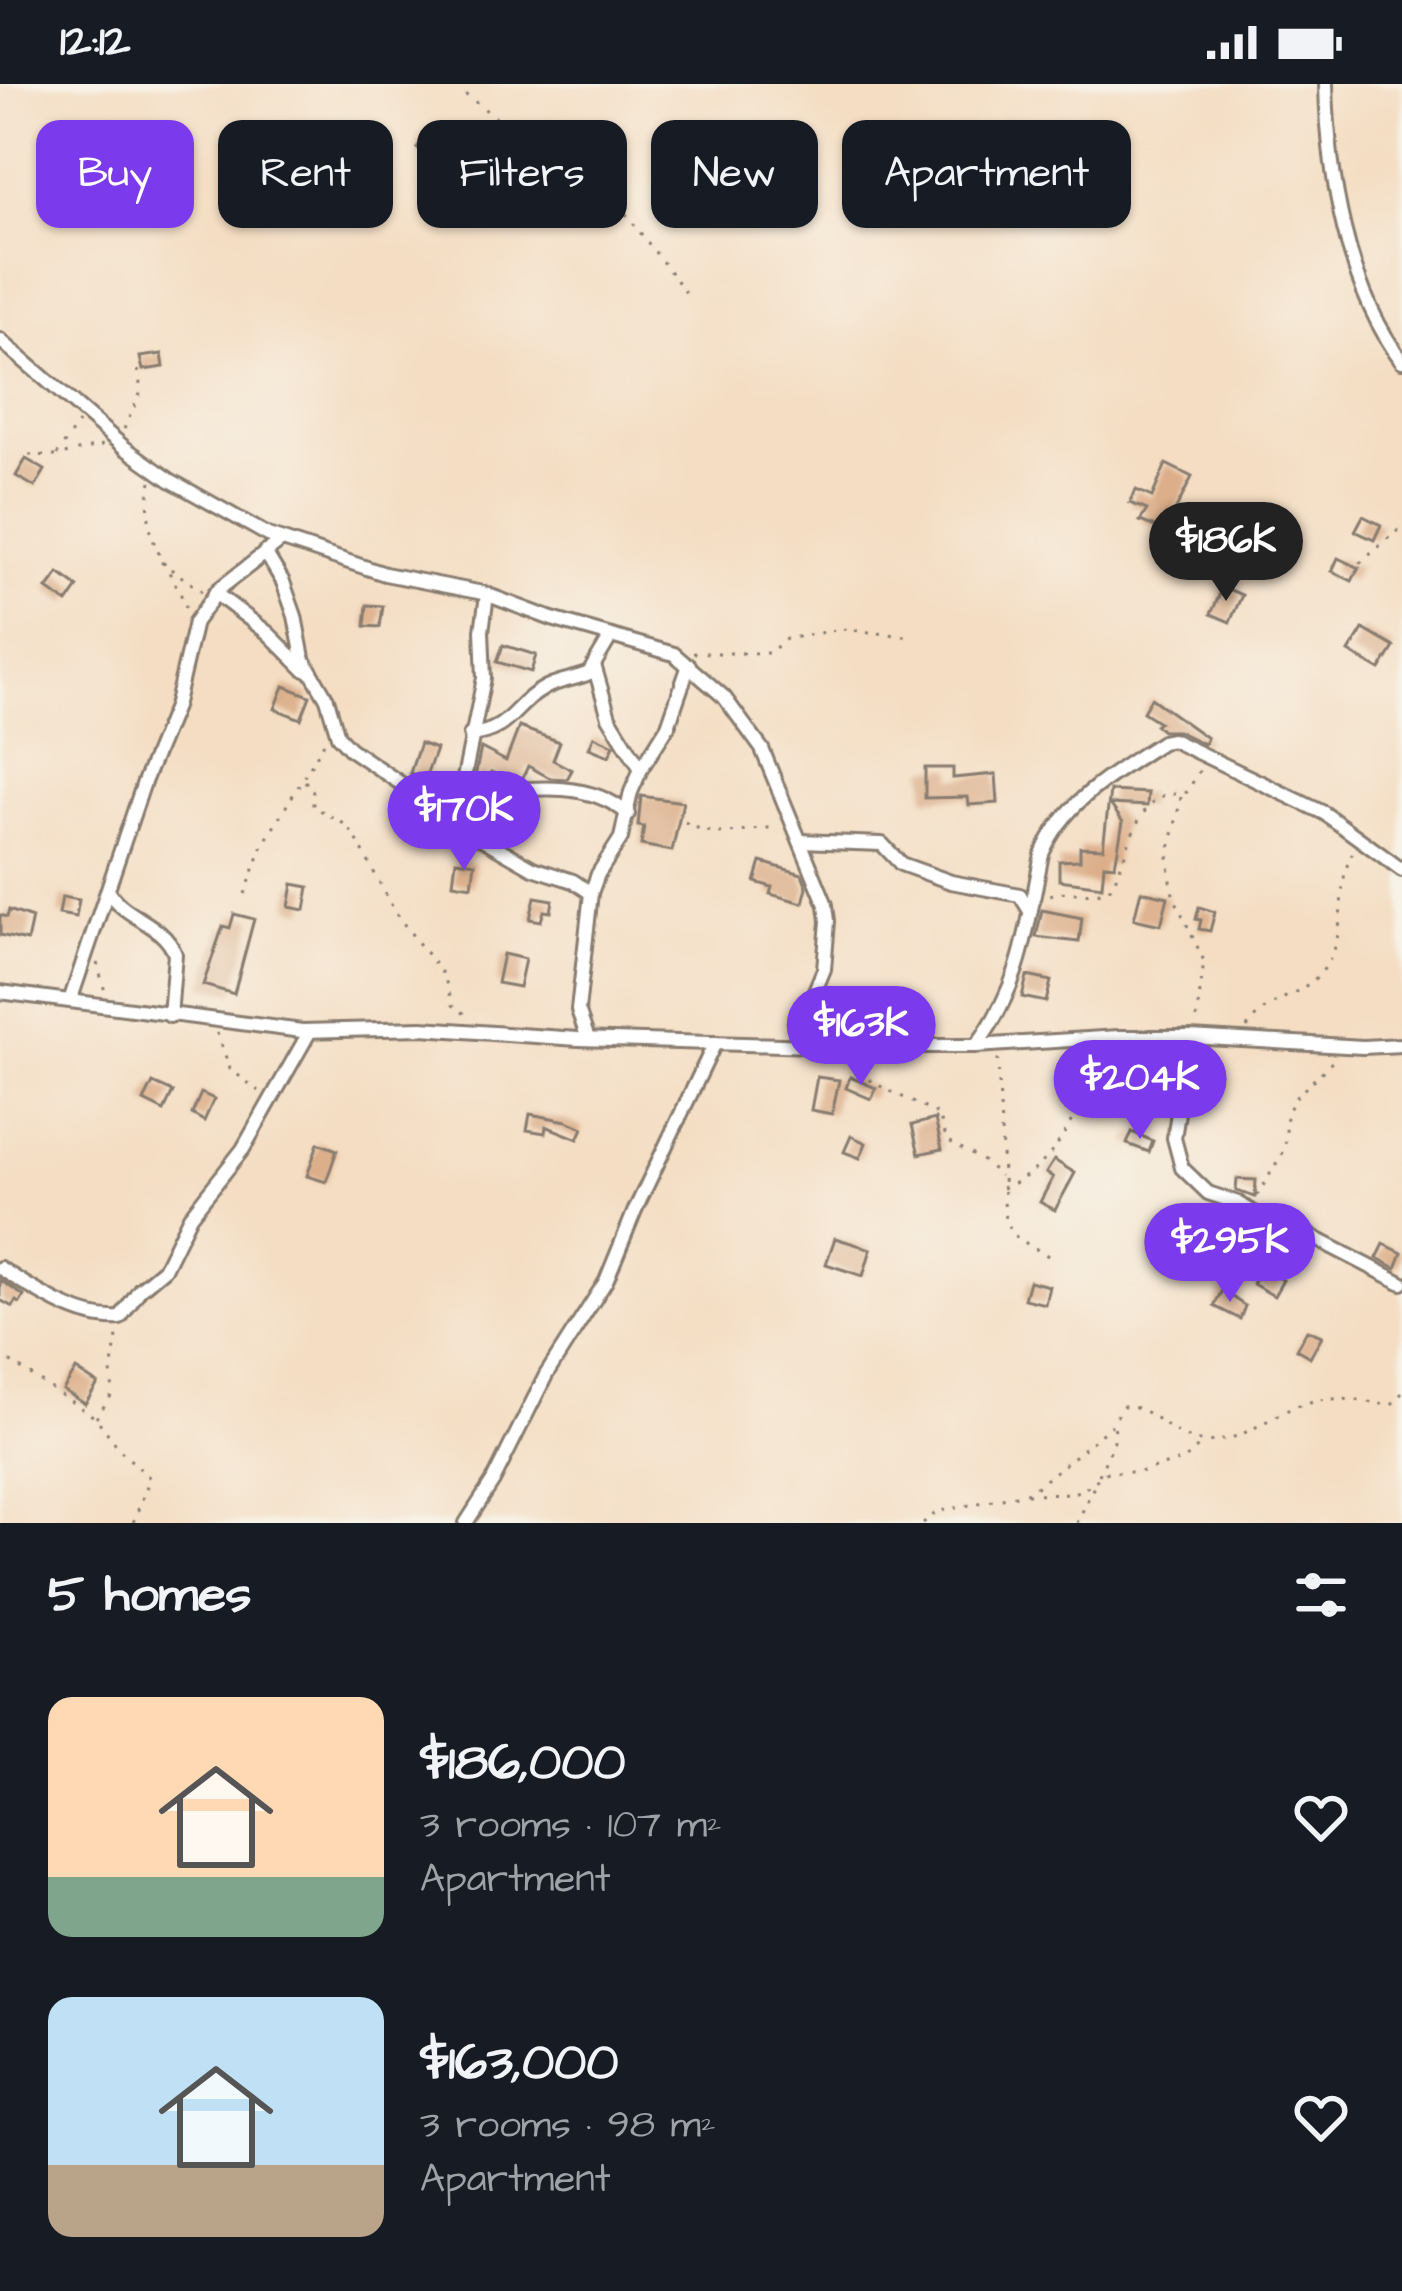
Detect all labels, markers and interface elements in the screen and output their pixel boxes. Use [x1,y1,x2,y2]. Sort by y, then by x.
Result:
text: 12:12 [60,11,131,73]
chip: Buy [36,120,194,228]
chip: Rent [218,120,393,228]
chip: Filters [417,120,627,228]
chip: New [651,120,818,228]
chip: Apartment [842,120,1131,228]
pin: $186K [1142,502,1310,604]
text: $186K [1176,514,1276,568]
pin: $170K [380,771,548,873]
text: $170K [415,783,513,837]
pin: $163K [777,986,945,1088]
text: $163K [814,998,908,1052]
pin: $204K [1056,1040,1224,1142]
text: $204K [1081,1052,1199,1106]
pin: $295K [1146,1203,1314,1305]
text: $295K [1171,1215,1289,1269]
text: 5 homes [48,1560,251,1631]
icon: filters [1288,1562,1354,1628]
text: $186,000 [420,1728,626,1799]
icon: home [144,1745,288,1889]
icon: heart [1288,1784,1354,1850]
text: 3 rooms · 107 m² [420,1799,722,1853]
text: Apartment [420,1853,611,1907]
text: $163,000 [420,2028,618,2099]
icon: home [144,2045,288,2189]
icon: heart [1288,2084,1354,2150]
text: 3 rooms · 98 m² [420,2099,716,2153]
text: Apartment [420,2153,611,2207]

